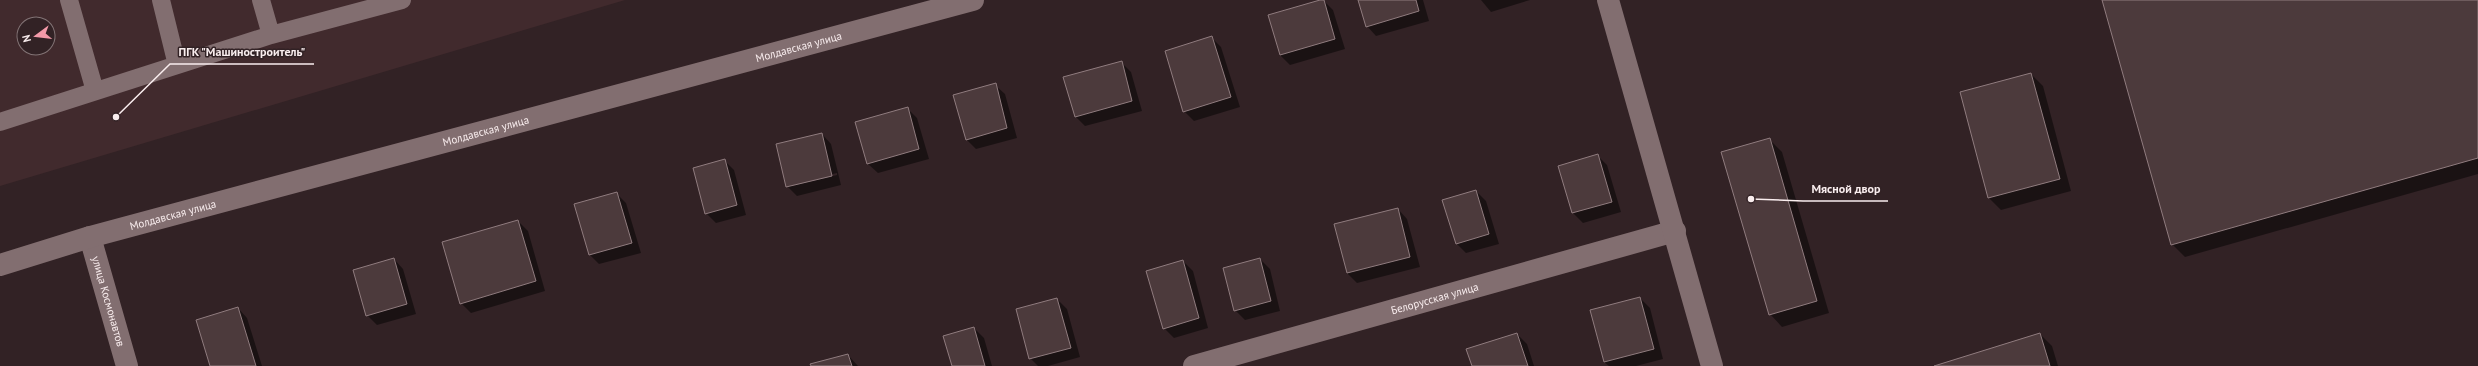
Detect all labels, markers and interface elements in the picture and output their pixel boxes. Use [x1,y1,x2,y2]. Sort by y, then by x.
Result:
north arrow [16,16,56,56]
street label: Молдавская улица [754,29,843,65]
text: N [19,33,34,44]
callout: ПГК "Машиностроитель" [170,40,314,64]
text: ПГК "Машиностроитель" [179,44,306,59]
street label: Молдавская улица [441,112,531,149]
callout: Мясной двор [1803,177,1888,201]
text: Мясной двор [1811,181,1881,196]
street label: Молдавская улица [128,196,218,233]
street label: улица Космонавтов [89,255,128,348]
street label: Белорусская улица [1389,279,1480,317]

